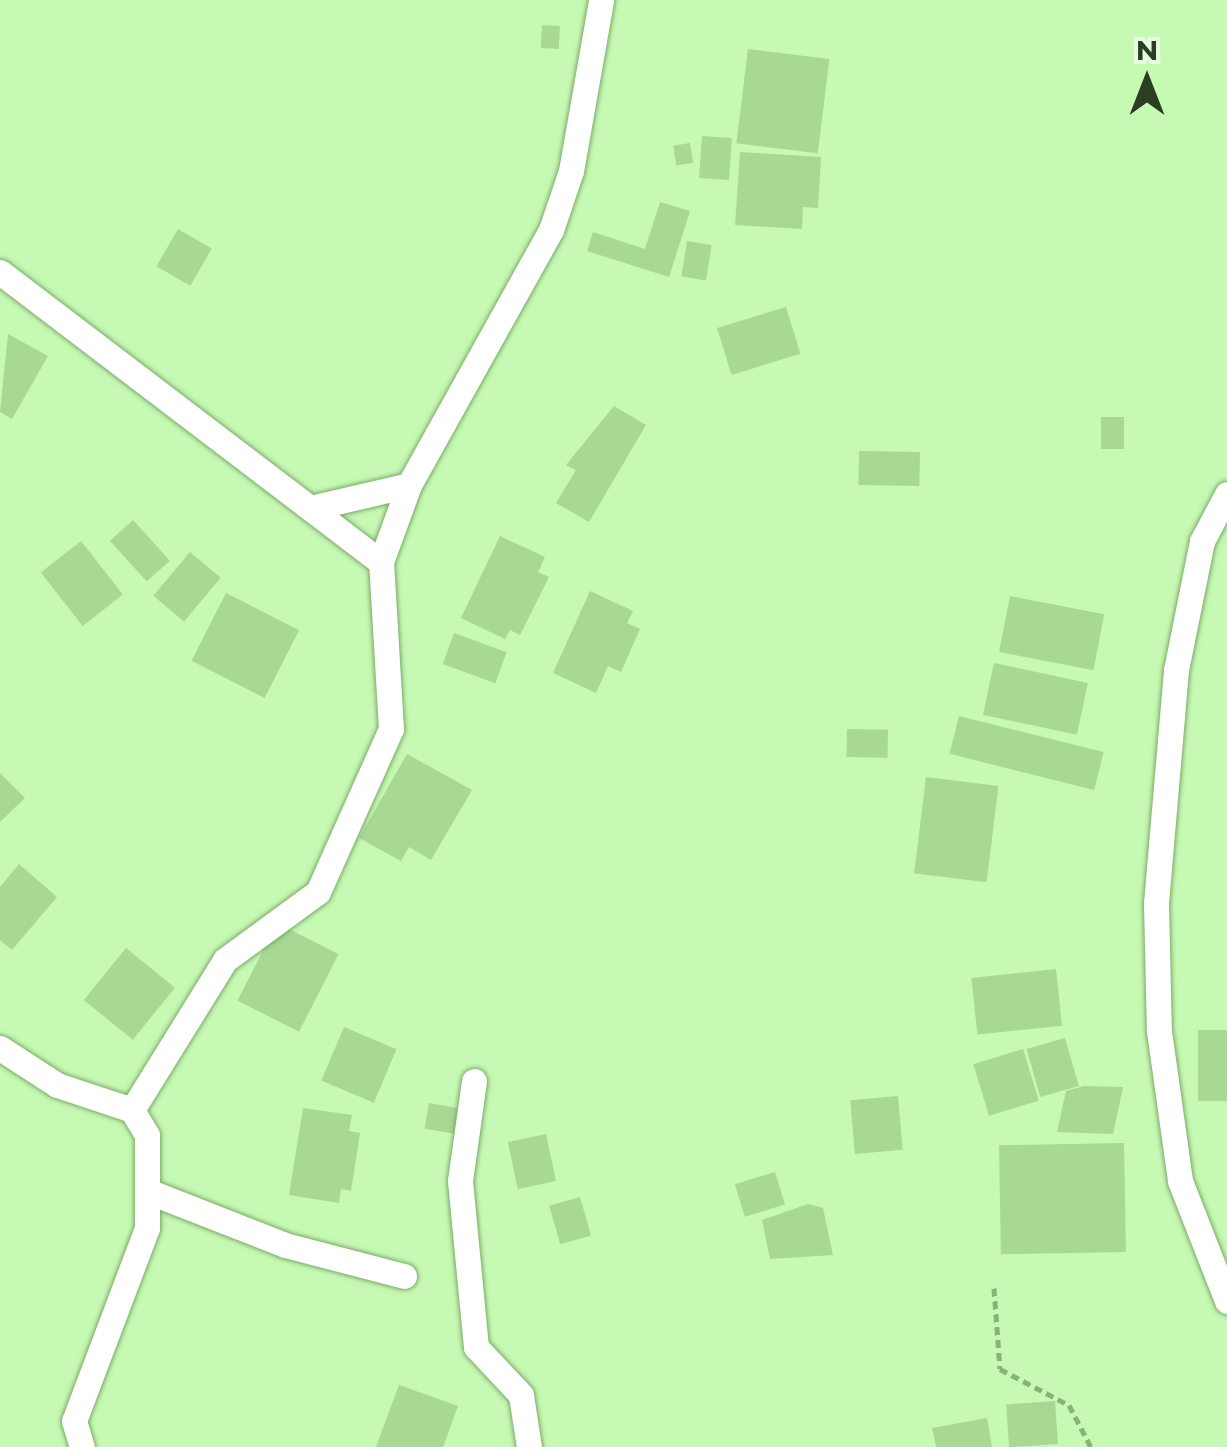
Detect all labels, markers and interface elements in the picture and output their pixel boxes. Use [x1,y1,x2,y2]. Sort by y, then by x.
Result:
north arrow [1097,30,1197,130]
text: N [1136,33,1158,67]

